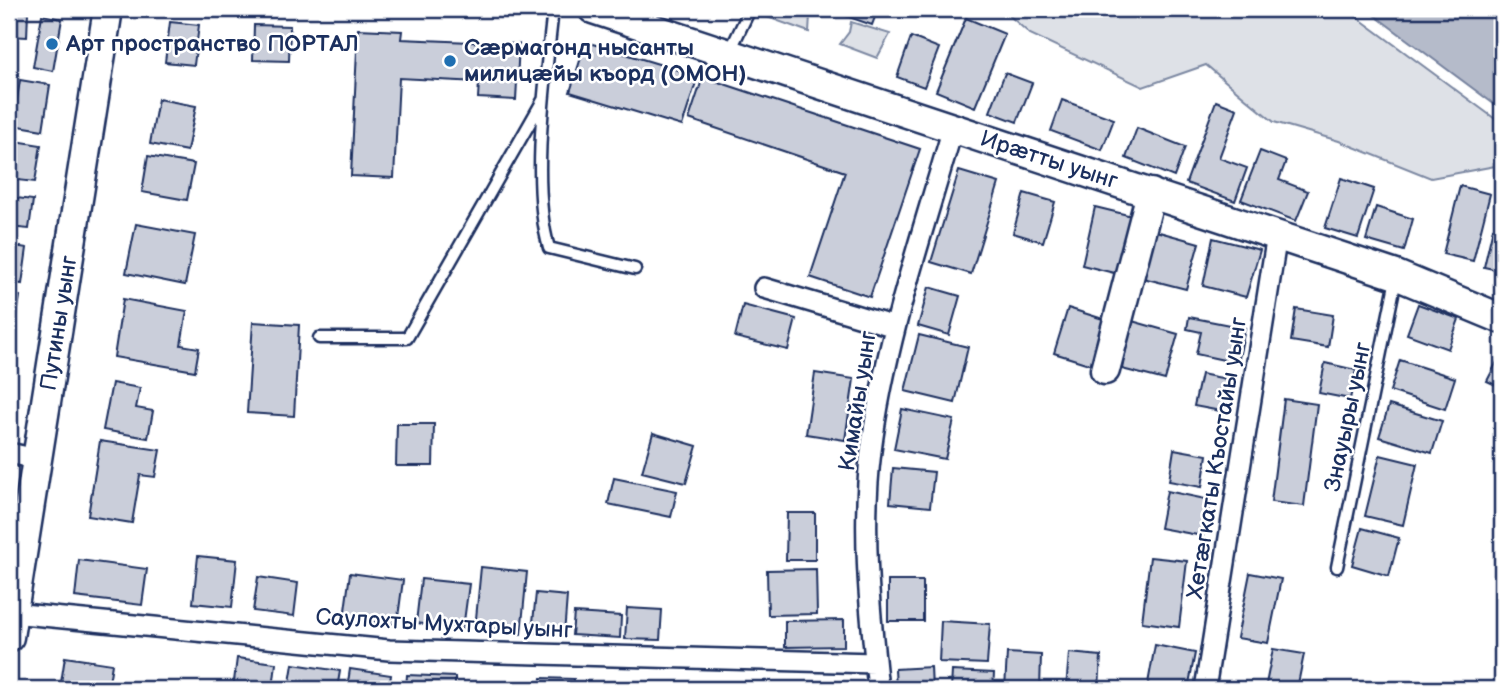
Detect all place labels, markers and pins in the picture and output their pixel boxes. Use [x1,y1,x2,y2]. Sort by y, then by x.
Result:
place label: Арт пространство ПОРТАЛ [65,30,359,58]
place label: Сæрмагонд нысанты милицæйы къорд (ОМОН) [464,34,747,88]
marker: Арт пространство ПОРТАЛ [44,36,60,52]
marker: Сæрмагонд нысанты милицæйы къорд (ОМОН) [442,53,458,69]

